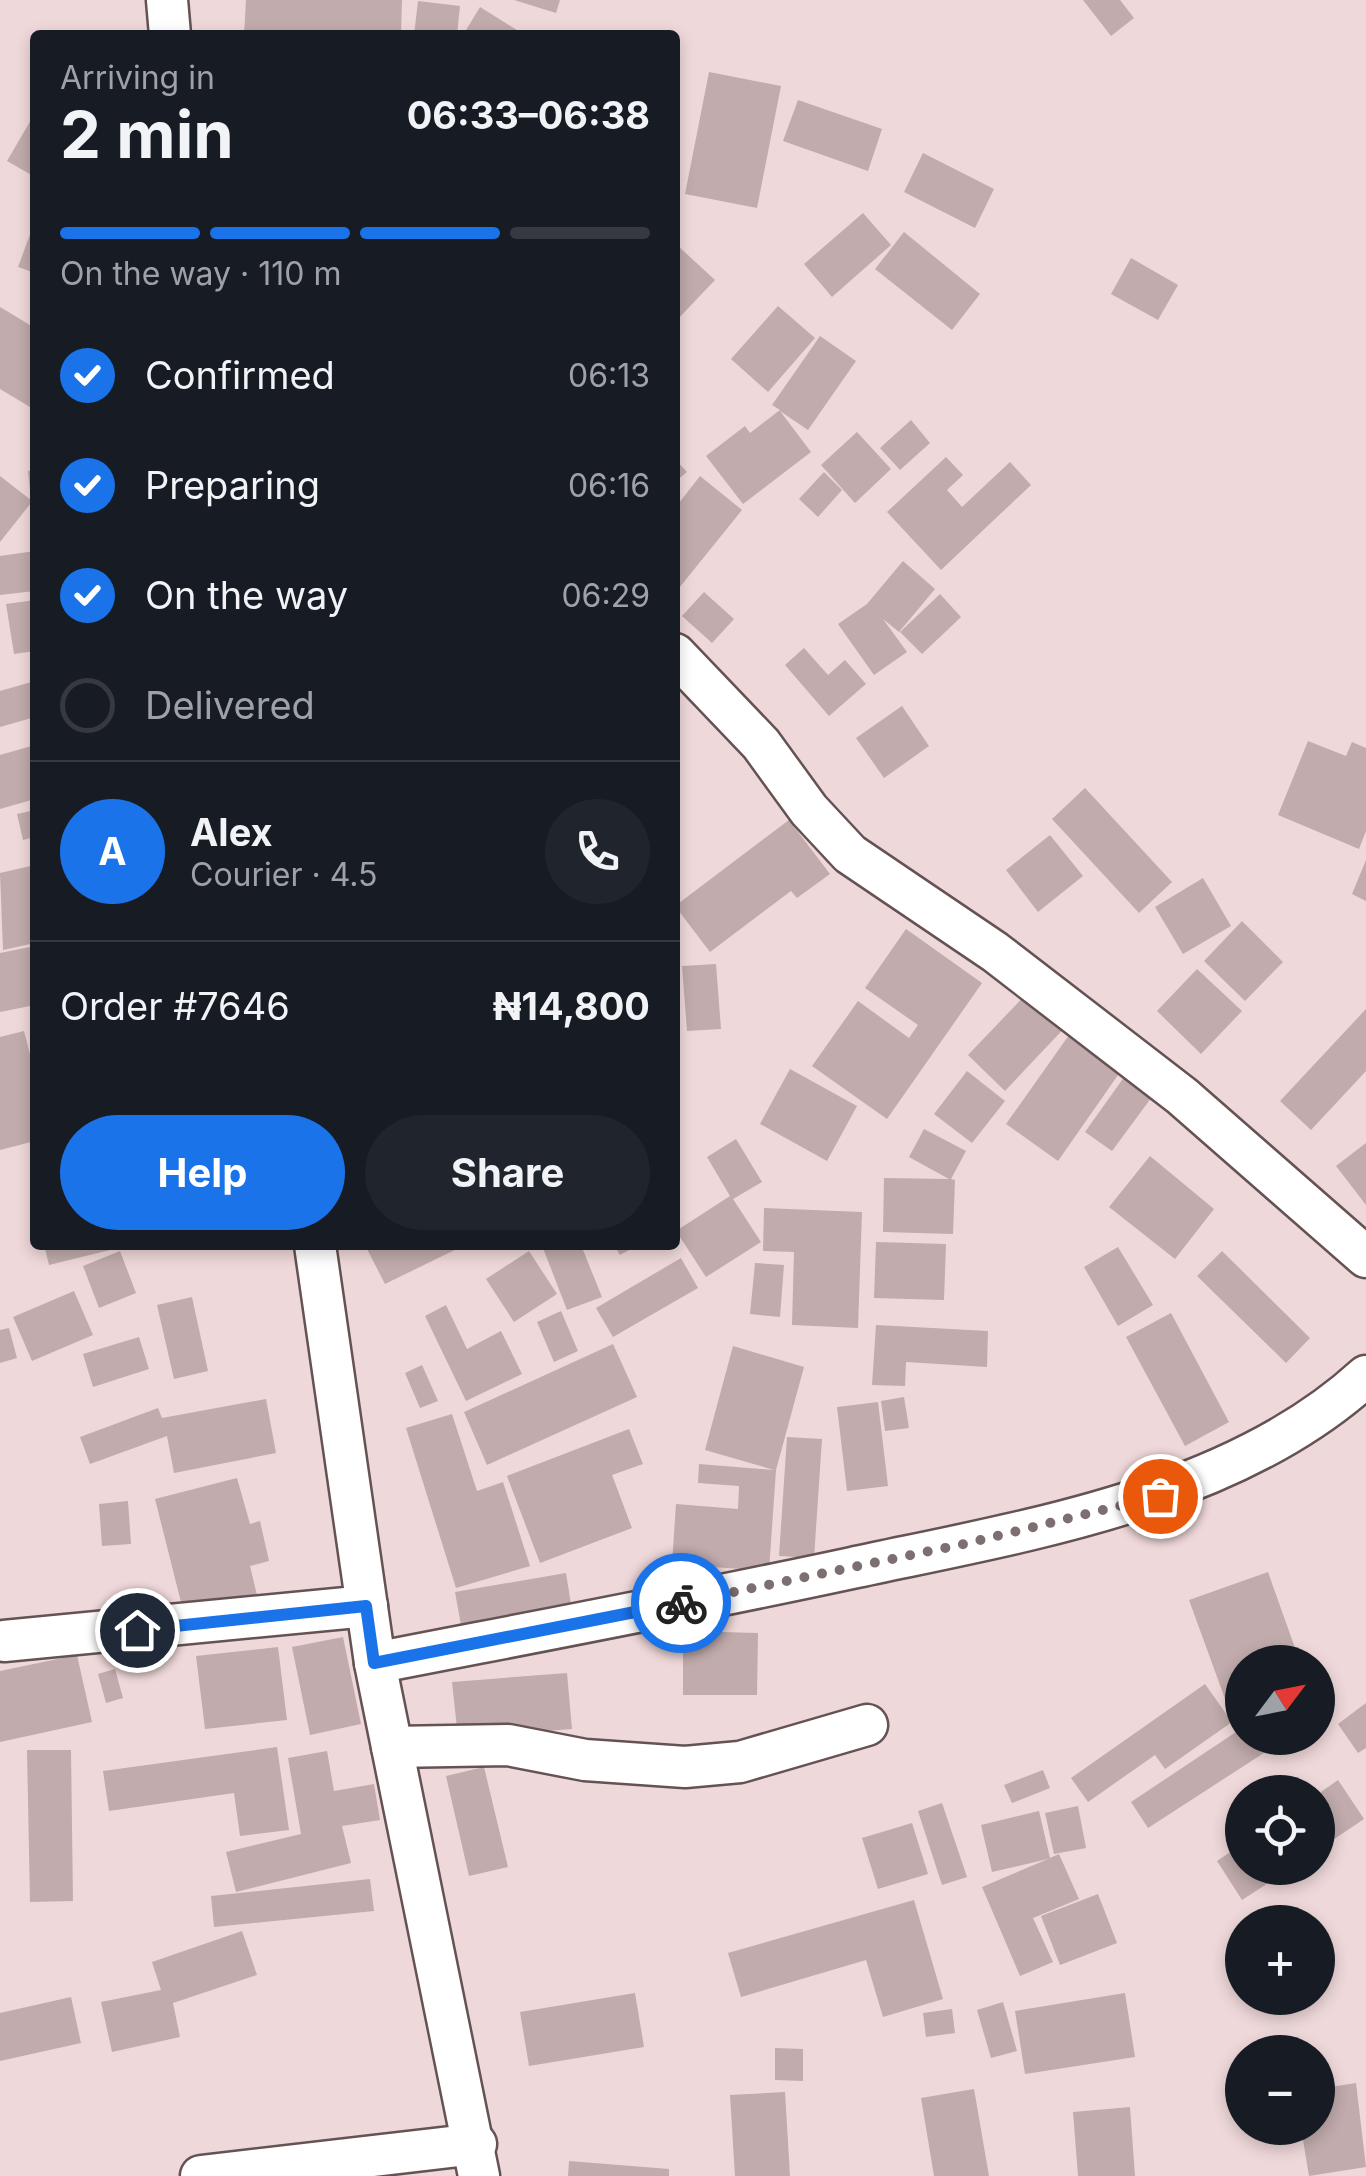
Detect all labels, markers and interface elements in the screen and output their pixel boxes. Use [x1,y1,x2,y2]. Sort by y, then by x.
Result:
text: Arriving in [60,58,215,97]
text: 06:33–06:38 [407,92,650,138]
text: 2 min [60,95,234,174]
text: On the way · 110 m [60,254,342,293]
icon: check [60,348,115,403]
text: Confirmed [145,352,335,398]
text: 06:13 [568,356,650,395]
icon: check [60,458,115,513]
text: Preparing [145,462,320,508]
text: 06:16 [568,466,650,505]
icon: check [60,568,115,623]
text: On the way [145,572,348,618]
text: 06:29 [561,576,650,615]
text: Delivered [145,682,315,728]
button: phone [545,799,650,904]
text: Alex [190,809,273,855]
text: A [98,828,127,874]
text: Courier · 4.5 [190,855,378,894]
text: Order #7646 [60,983,290,1029]
text: ₦14,800 [493,983,650,1029]
button: Help [60,1115,345,1230]
button: Share [365,1115,650,1230]
pin [1118,1454,1203,1539]
icon: bag [1133,1469,1188,1524]
courier [631,1553,731,1653]
icon: bike [654,1576,709,1631]
pin [95,1588,180,1673]
icon: home [110,1603,165,1658]
north arrow [1225,1645,1335,1755]
map controls [1225,1645,1335,2145]
button: locate [1225,1775,1335,1885]
button: + [1225,1905,1335,2015]
button: − [1225,2035,1335,2145]

